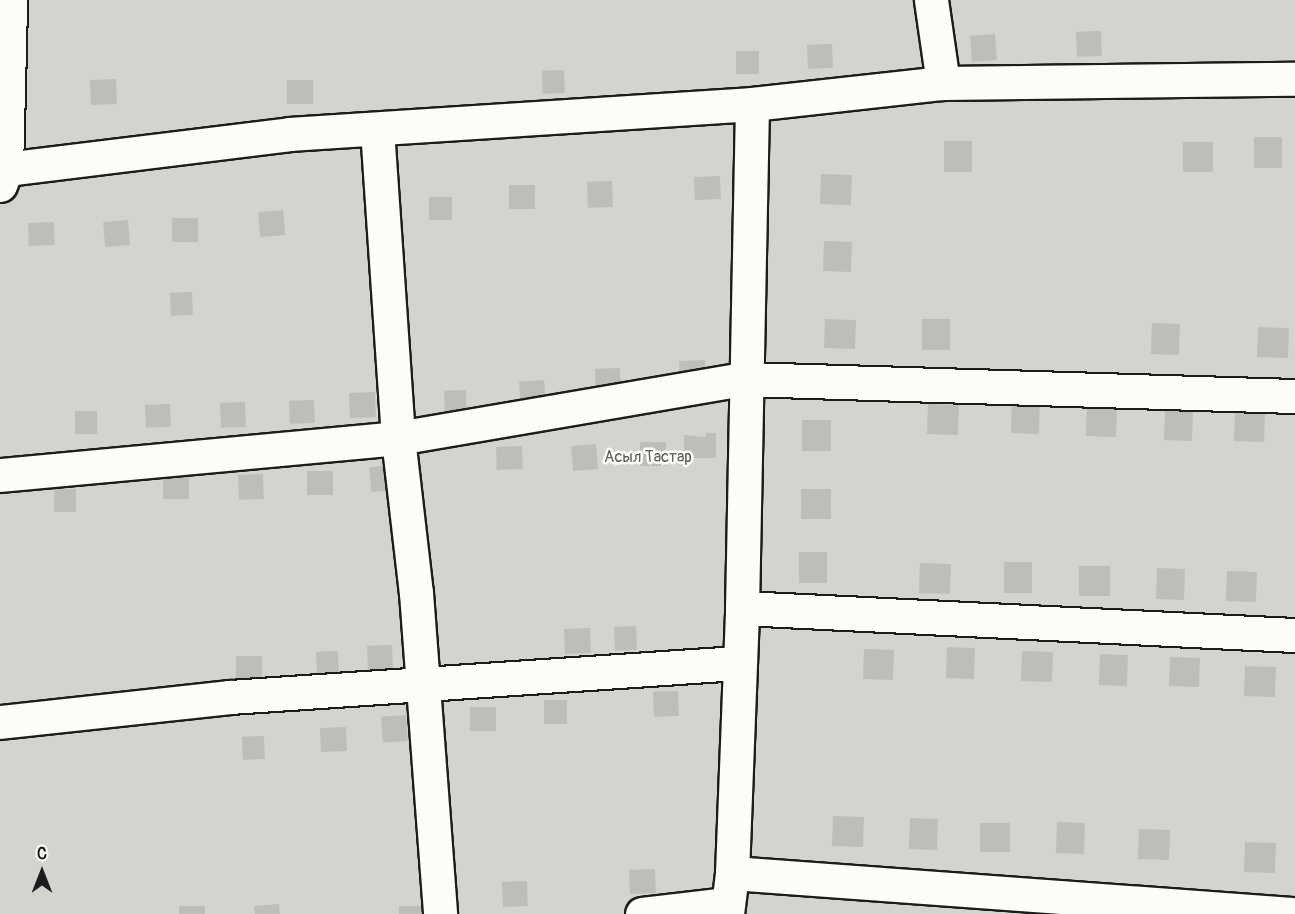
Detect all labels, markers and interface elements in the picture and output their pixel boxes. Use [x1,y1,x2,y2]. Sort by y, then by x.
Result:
park label: Асыл Тастар [604,447,692,467]
north arrow [12,842,72,902]
text: С [37,844,47,864]

